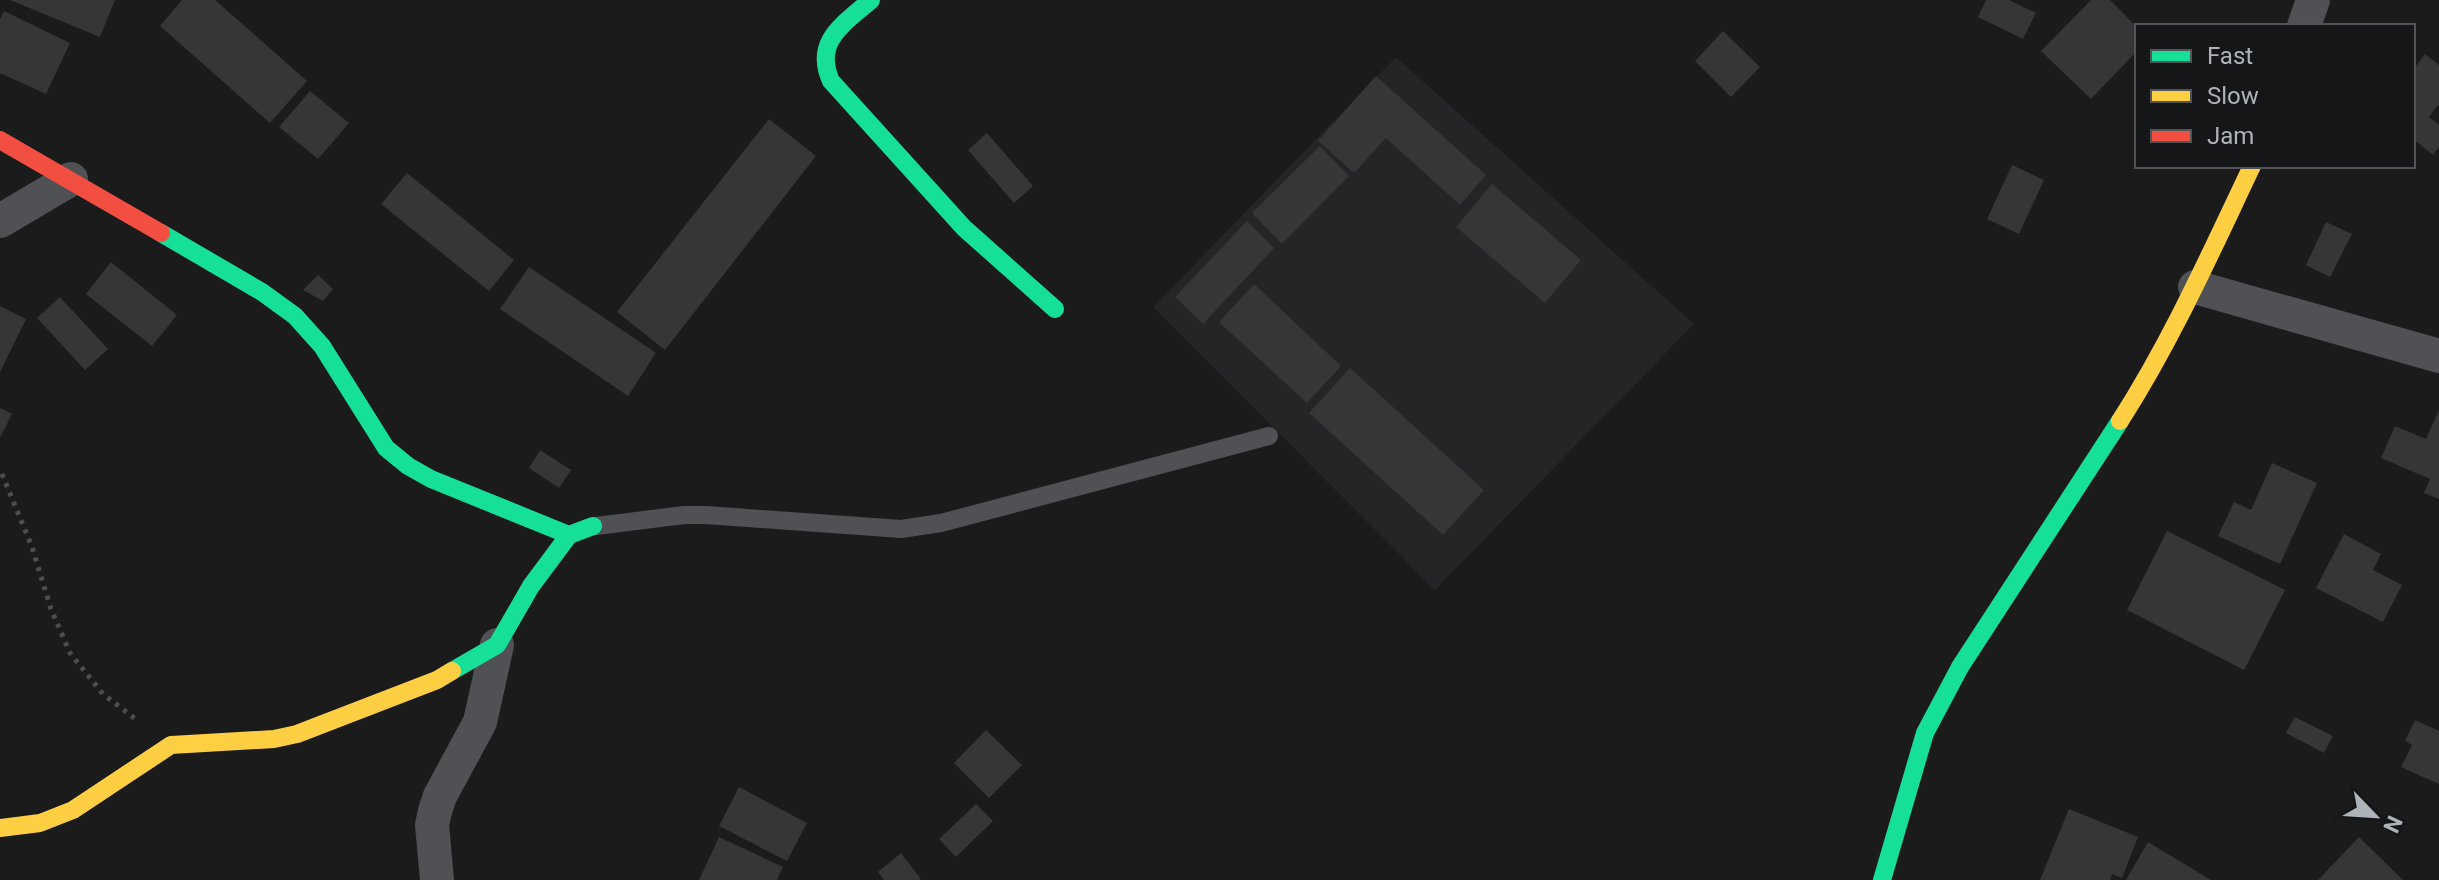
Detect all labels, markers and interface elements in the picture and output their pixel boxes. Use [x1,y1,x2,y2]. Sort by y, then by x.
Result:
legend [2135,24,2415,168]
text: Fast [2207,42,2253,70]
text: Slow [2207,82,2259,110]
text: Jam [2207,122,2254,150]
north arrow [2335,776,2415,856]
text: N [2378,812,2407,837]

